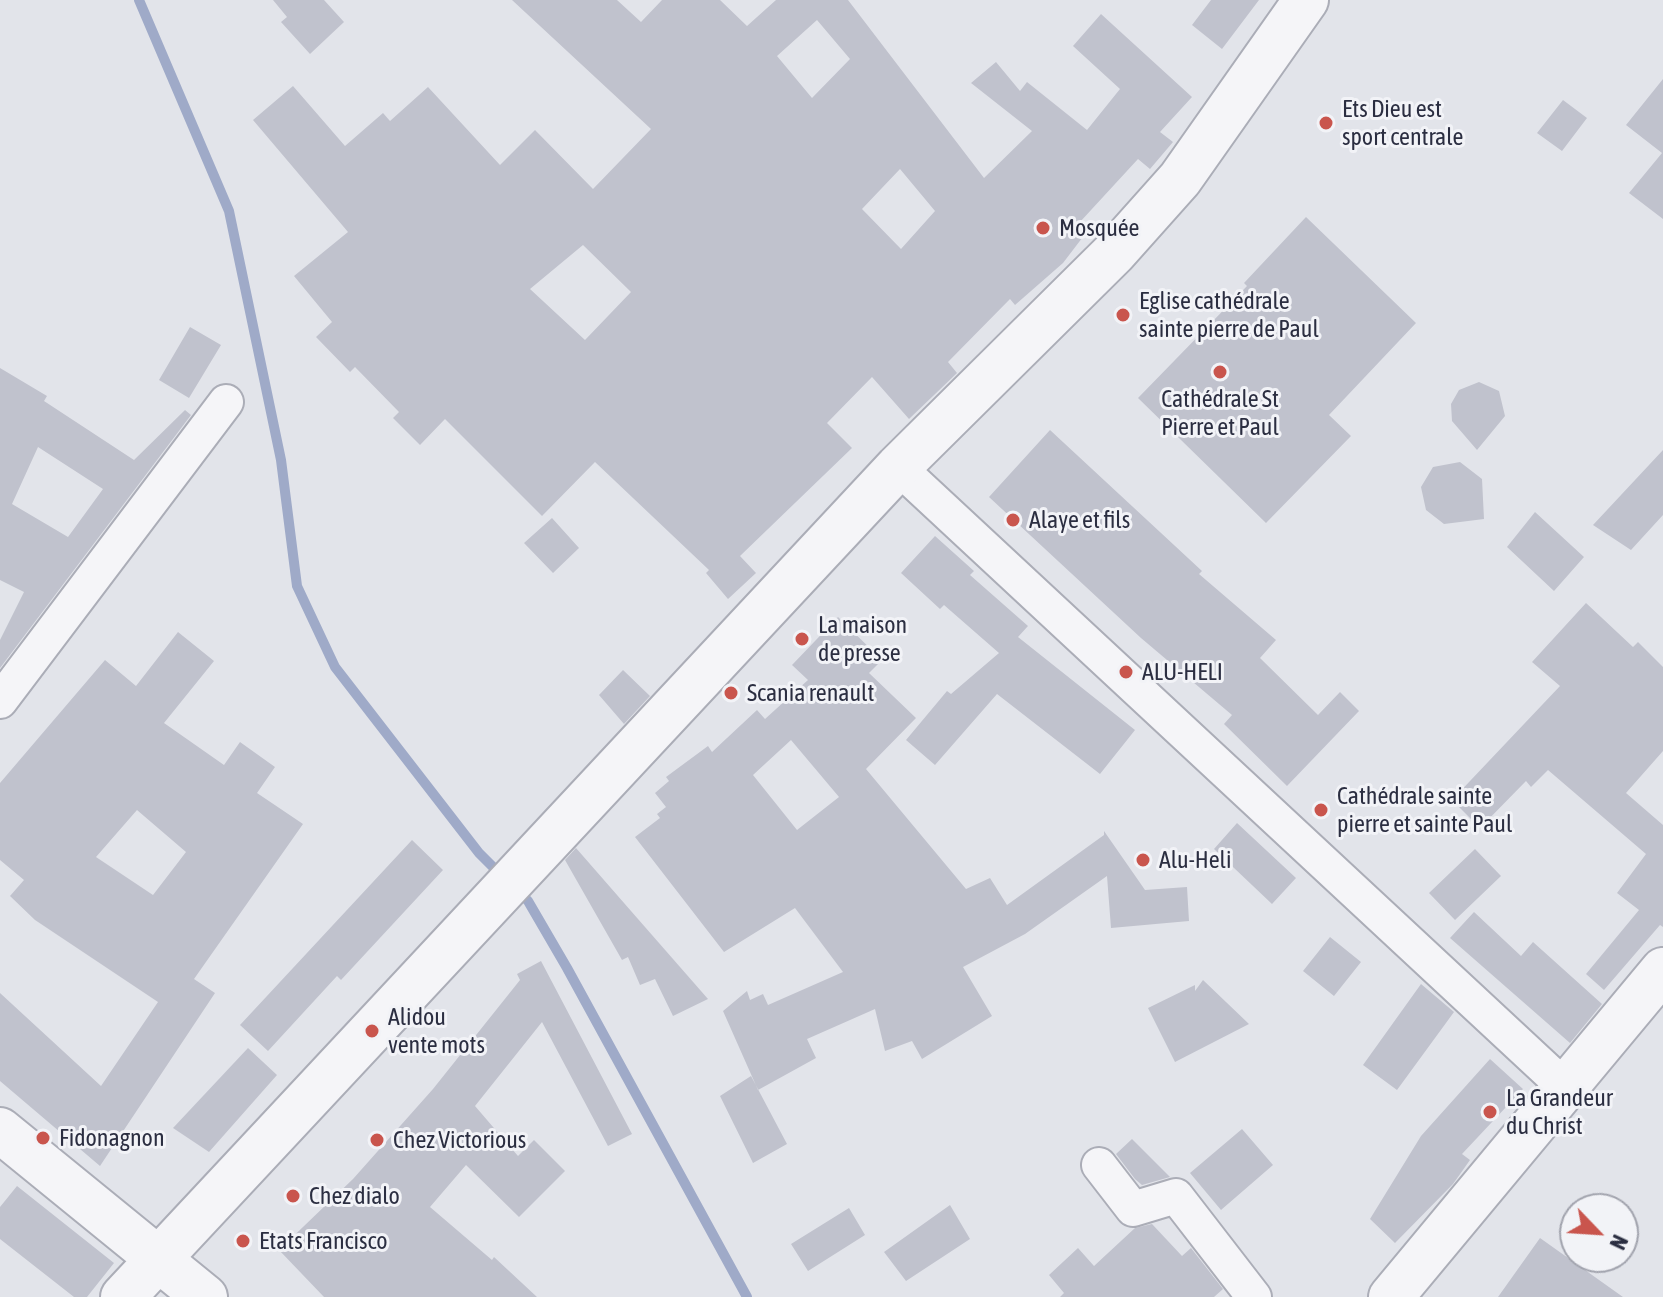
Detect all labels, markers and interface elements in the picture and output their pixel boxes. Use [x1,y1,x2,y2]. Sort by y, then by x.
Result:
place label: Ets Dieu est sport centrale [1342,95,1463,151]
marker: Ets Dieu est sport centrale [1317,114,1335,132]
place label: Mosquée [1059,214,1139,242]
marker: Mosquée [1034,219,1052,237]
place label: Eglise cathédrale sainte pierre de Paul [1139,287,1319,343]
marker: Eglise cathédrale sainte pierre de Paul [1114,306,1132,324]
marker: Cathédrale St Pierre et Paul [1211,363,1229,381]
place label: Cathédrale St Pierre et Paul [1161,385,1279,441]
place label: Alaye et fils [1029,506,1130,534]
marker: Alaye et fils [1004,511,1022,529]
place label: La maison de presse [818,611,907,667]
marker: La maison de presse [793,630,811,648]
place label: ALU-HELI [1142,658,1223,686]
marker: ALU-HELI [1117,663,1135,681]
place label: Scania renault [747,679,874,707]
marker: Scania renault [722,684,740,702]
place label: Cathédrale sainte pierre et sainte Paul [1337,782,1512,838]
marker: Cathédrale sainte pierre et sainte Paul [1312,801,1330,819]
place label: Alu-Heli [1159,846,1231,874]
marker: Alu-Heli [1134,851,1152,869]
place label: Alidou vente mots [388,1003,485,1059]
marker: Alidou vente mots [363,1022,381,1040]
place label: La Grandeur du Christ [1506,1084,1613,1140]
marker: La Grandeur du Christ [1481,1103,1499,1121]
place label: Fidonagnon [59,1124,165,1152]
place label: Chez Victorious [393,1126,526,1154]
marker: Fidonagnon [34,1129,52,1147]
marker: Chez Victorious [368,1131,386,1149]
place label: Chez dialo [309,1182,400,1210]
marker: Chez dialo [284,1187,302,1205]
north arrow [1559,1193,1639,1273]
place label: Etats Francisco [259,1227,388,1255]
text: N [1604,1231,1633,1254]
marker: Etats Francisco [234,1232,252,1250]

